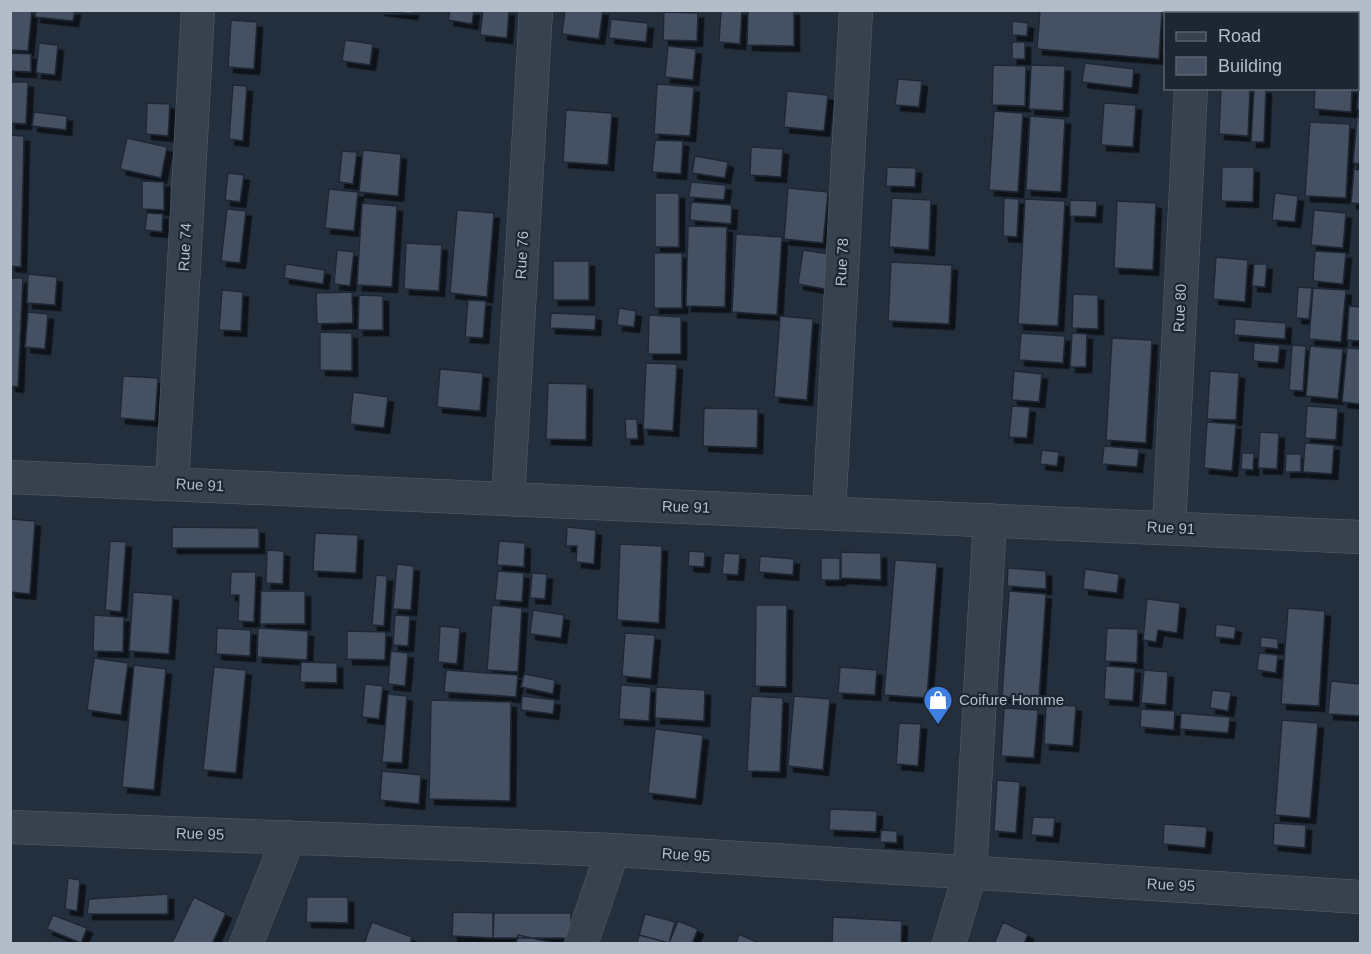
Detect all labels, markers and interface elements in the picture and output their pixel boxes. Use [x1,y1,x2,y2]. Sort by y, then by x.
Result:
legend [1164,12,1359,90]
text: Road [1218,26,1261,46]
text: Building [1218,56,1282,76]
street label: Rue 74 [175,222,194,272]
street label: Rue 76 [512,230,531,280]
street label: Rue 78 [832,237,851,287]
street label: Rue 80 [1170,283,1189,333]
street label: Rue 91 [175,475,225,494]
street label: Rue 91 [662,497,710,516]
street label: Rue 91 [1146,518,1196,537]
shop icon: Coifure Homme [922,684,954,726]
place label: Coifure Homme [959,691,1064,708]
street label: Rue 95 [176,824,224,843]
street label: Rue 95 [661,844,711,865]
street label: Rue 95 [1146,875,1196,894]

